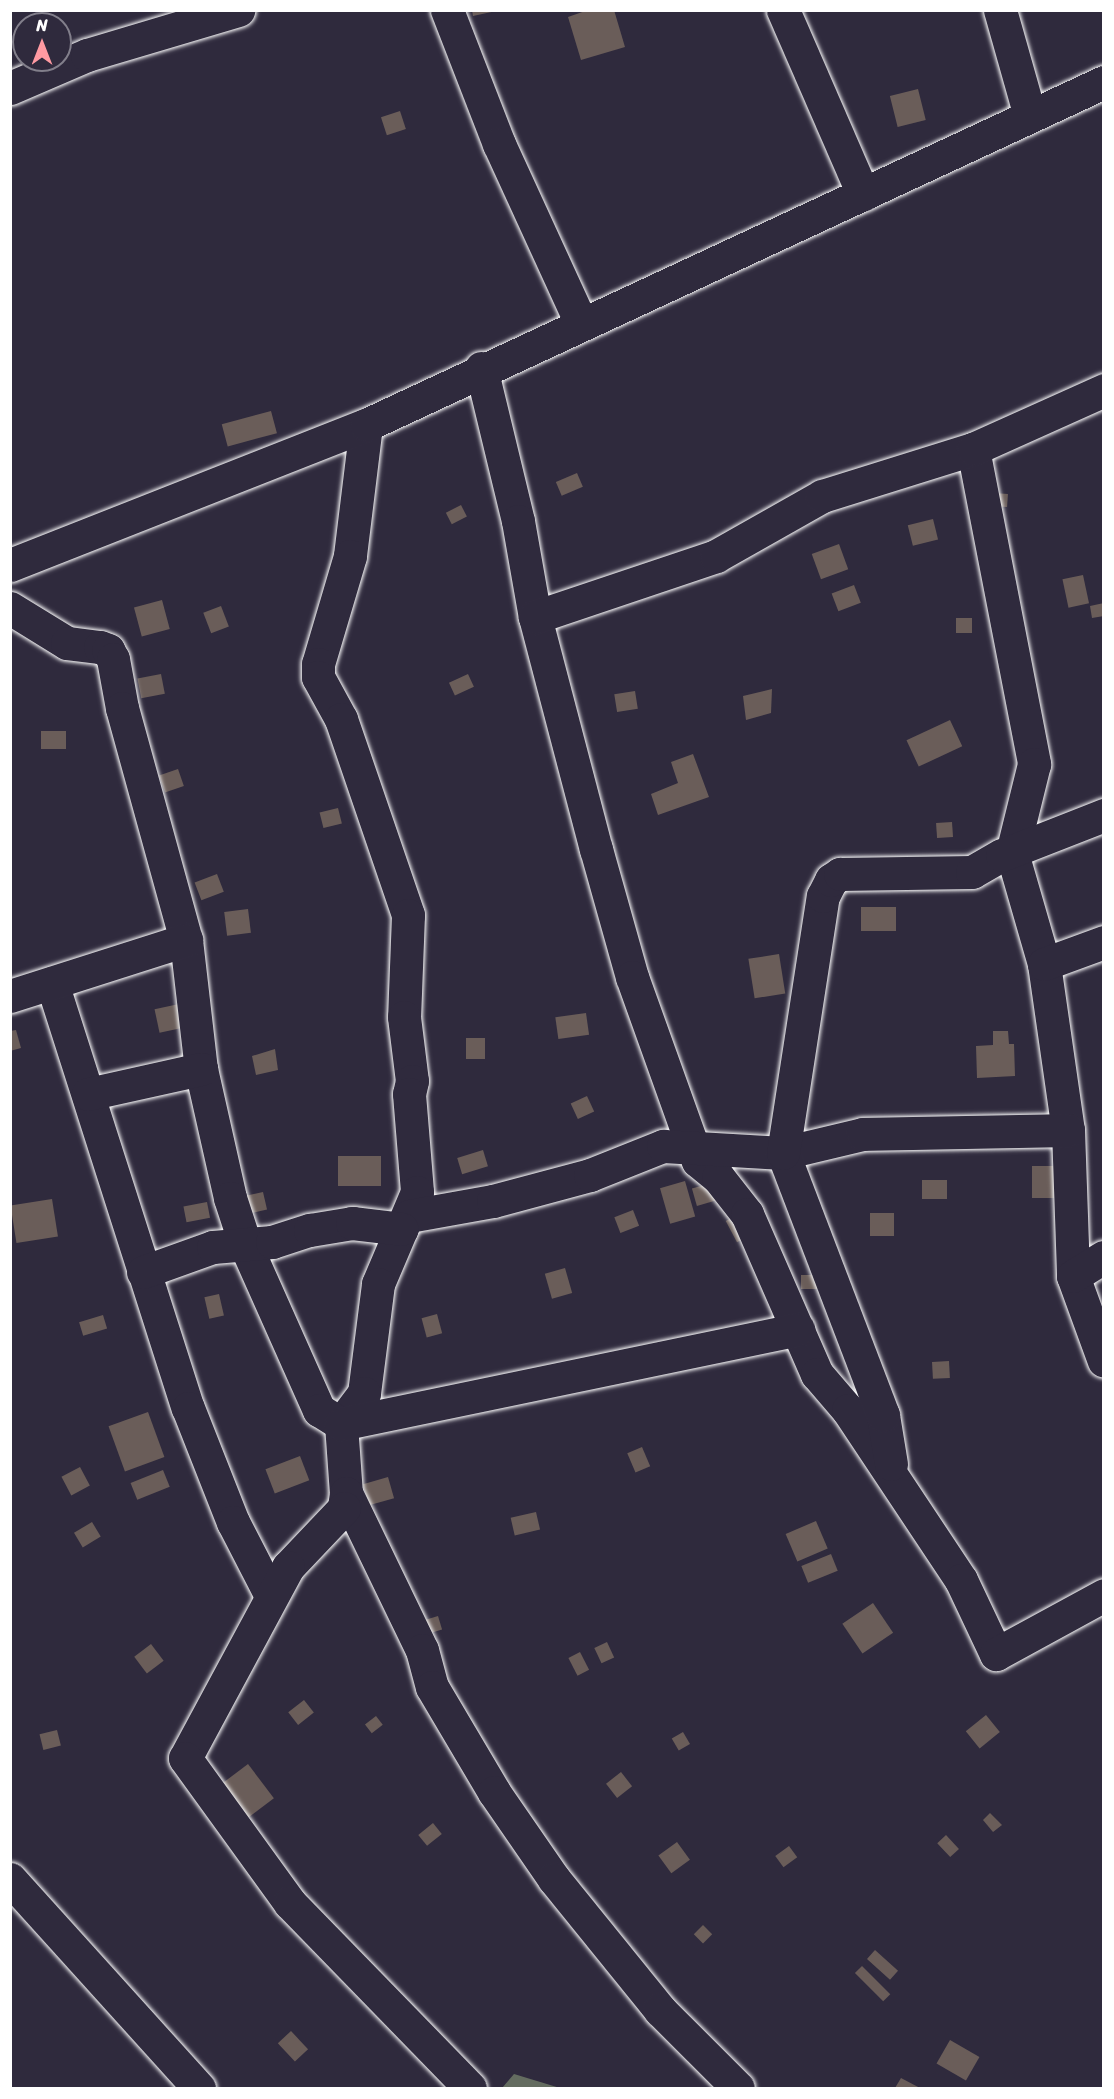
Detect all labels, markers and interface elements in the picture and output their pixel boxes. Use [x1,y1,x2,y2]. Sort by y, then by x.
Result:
text: N [36,11,48,40]
north arrow [12,12,72,72]

